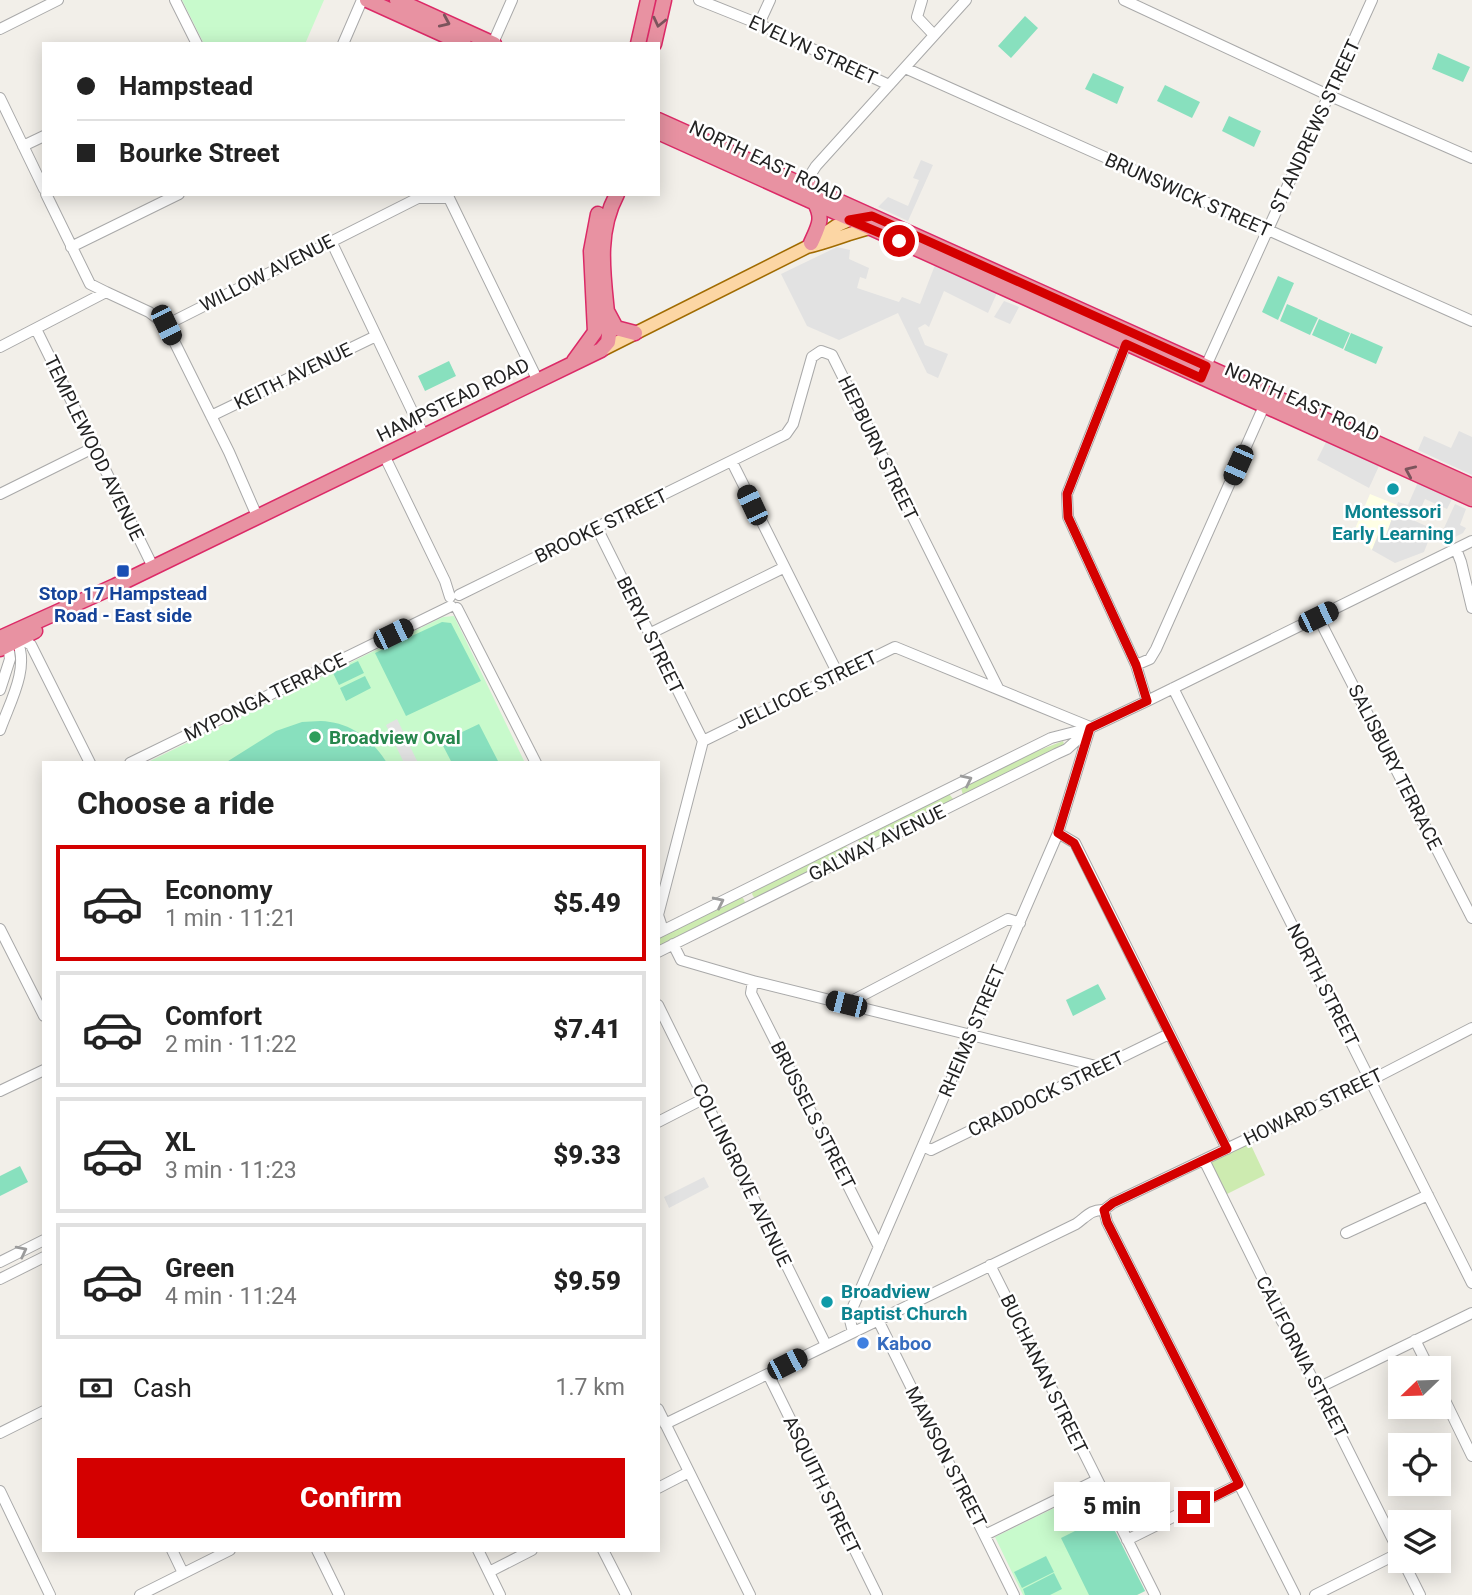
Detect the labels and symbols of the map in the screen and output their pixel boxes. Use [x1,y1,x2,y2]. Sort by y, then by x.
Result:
street label: EVELYN STREET [745,10,881,90]
one-way arrow [438,14,450,28]
one-way arrow [652,16,667,28]
street label: ST ANDREWS STREET [1265,36,1365,216]
street label: NORTH EAST ROAD [686,115,846,207]
street label: BRUNSWICK STREET [1101,148,1275,242]
route start [883,225,915,257]
street label: WILLOW AVENUE [196,229,338,317]
car [148,302,185,348]
street label: KEITH AVENUE [230,337,356,414]
street label: TEMPLEWOOD AVENUE [39,352,149,544]
street label: HAMPSTEAD ROAD [373,353,533,447]
street label: NORTH EAST ROAD [1221,358,1383,446]
street label: HEPBURN STREET [833,372,923,524]
car [1220,442,1257,488]
one-way arrow [1405,465,1417,479]
marker: Montessori Early Learning [1385,481,1401,497]
car [734,482,771,528]
street label: BROOKE STREET [531,484,671,568]
place label: Montessori Early Learning [1332,500,1454,545]
marker: Stop 17 Hampstead Road - East side [115,563,131,579]
street label: BERYL STREET [612,573,688,697]
place label: Stop 17 Hampstead Road - East side [39,582,207,627]
car [1295,598,1342,636]
car [370,615,417,653]
street label: JELLICOE STREET [731,646,881,734]
street label: MYPONGA TERRACE [180,648,350,746]
street label: SALISBURY TERRACE [1343,680,1447,854]
place label: Broadview Oval [329,726,461,749]
marker: Broadview Oval [307,729,323,745]
one-way arrow [960,774,972,788]
street label: GALWAY AVENUE [805,800,949,886]
one-way arrow [712,897,724,911]
street label: NORTH STREET [1282,920,1364,1050]
street label: RHEIMS STREET [934,961,1010,1101]
car [824,989,869,1019]
street label: BRUSSELS STREET [766,1037,860,1193]
street label: CRADDOCK STREET [964,1046,1128,1142]
street label: HOWARD STREET [1240,1063,1386,1151]
street label: COLLINGROVE AVENUE [688,1080,796,1271]
one-way arrow [15,1246,27,1260]
street label: CALIFORNIA STREET [1251,1272,1353,1442]
place label: Broadview Baptist Church [841,1280,967,1325]
street label: BUCHANAN STREET [995,1291,1093,1457]
marker: Broadview Baptist Church [819,1294,835,1310]
place label: Kaboo [877,1332,932,1355]
marker: Kaboo [855,1335,871,1351]
car [764,1345,811,1383]
north arrow [1388,1356,1451,1419]
street label: MAWSON STREET [900,1383,992,1531]
street label: ASQUITH STREET [779,1412,865,1558]
callout: 5 min [1054,1482,1170,1532]
route end [1178,1491,1210,1523]

